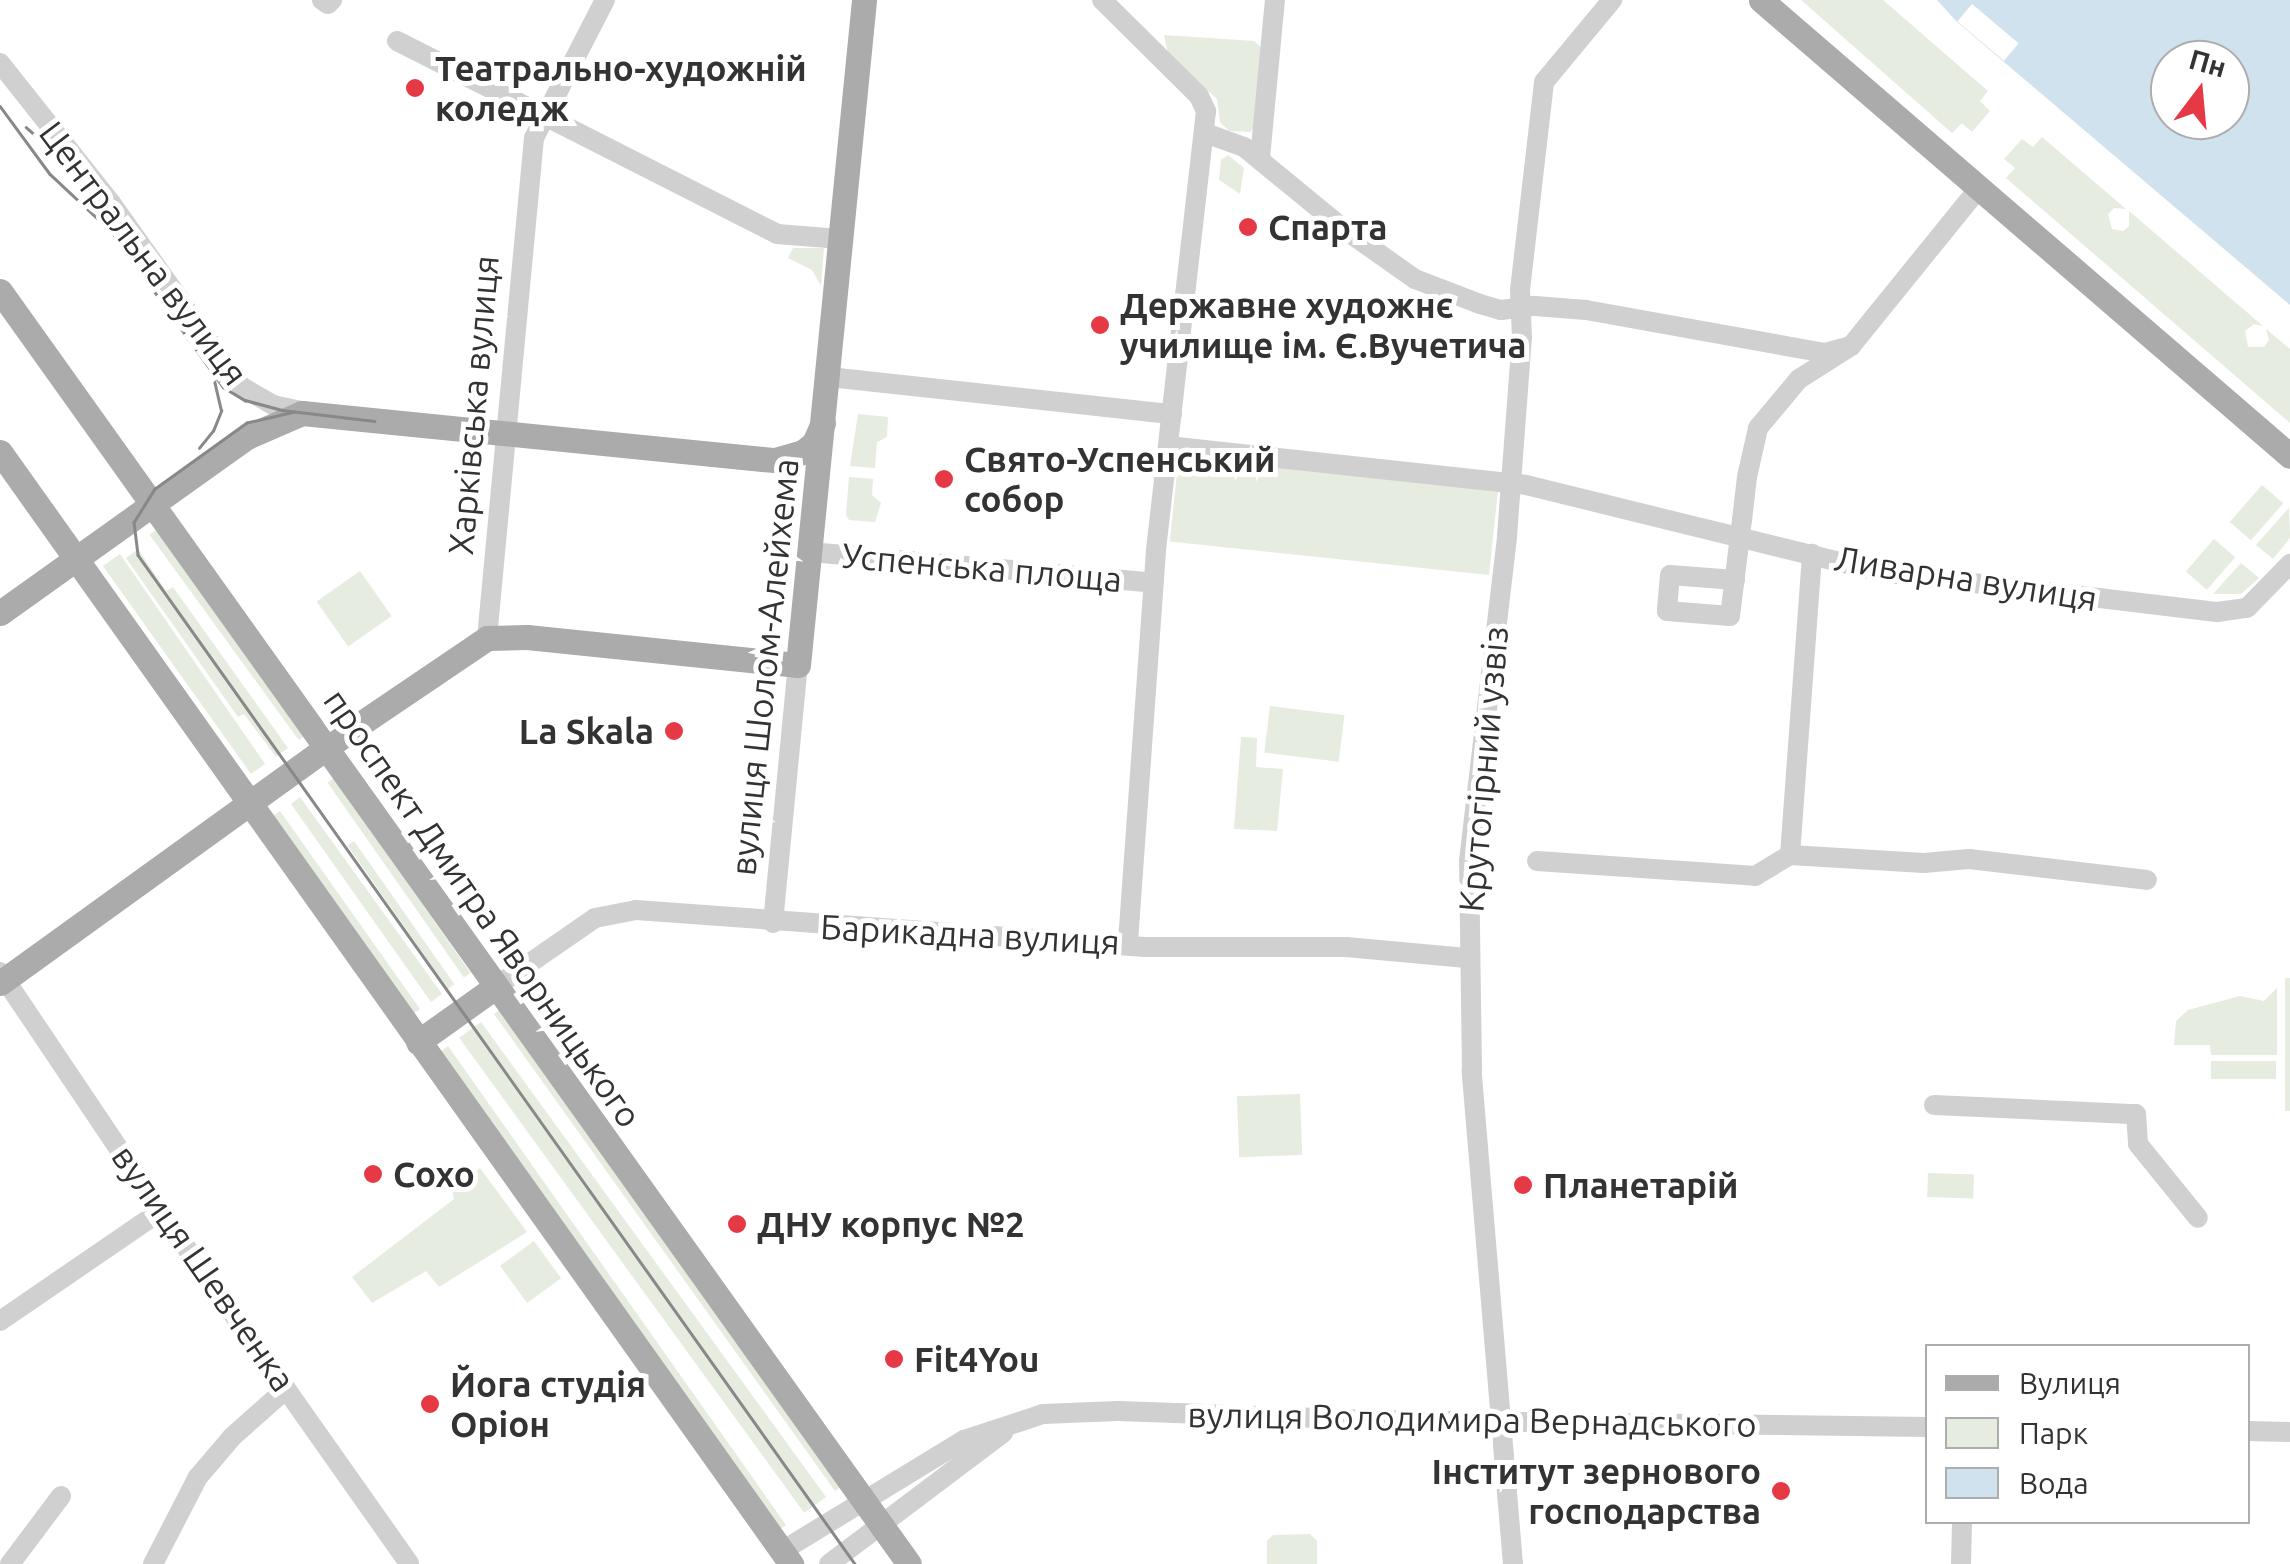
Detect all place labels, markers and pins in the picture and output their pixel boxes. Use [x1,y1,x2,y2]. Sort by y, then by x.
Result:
place label: Театрально-художній коледж [435,47,807,129]
marker: Театрально-художній коледж [404,77,426,99]
place label: Спарта [1268,206,1388,248]
marker: Спарта [1237,216,1259,238]
place label: Державне художнє училище ім. Є.Вучетича [1120,284,1527,366]
marker: Державне художнє училище ім. Є.Вучетича [1089,314,1111,336]
place label: Свято-Успенський собор [964,438,1275,520]
marker: Свято-Успенський собор [933,468,955,490]
place label: La Skala [519,710,654,752]
marker: La Skala [663,720,685,742]
place label: Сохо [393,1153,475,1195]
marker: Сохо [362,1163,384,1185]
place label: Планетарій [1543,1164,1738,1206]
marker: Планетарій [1512,1174,1534,1196]
place label: ДНУ корпус №2 [757,1203,1025,1245]
marker: ДНУ корпус №2 [726,1213,748,1235]
place label: Fit4You [914,1338,1040,1380]
marker: Fit4You [883,1348,905,1370]
place label: Йога студія Оріон [450,1363,646,1445]
marker: Йога студія Оріон [419,1393,441,1415]
place label: Інститут зернового господарства [1432,1450,1761,1532]
marker: Інститут зернового господарства [1770,1480,1792,1502]

